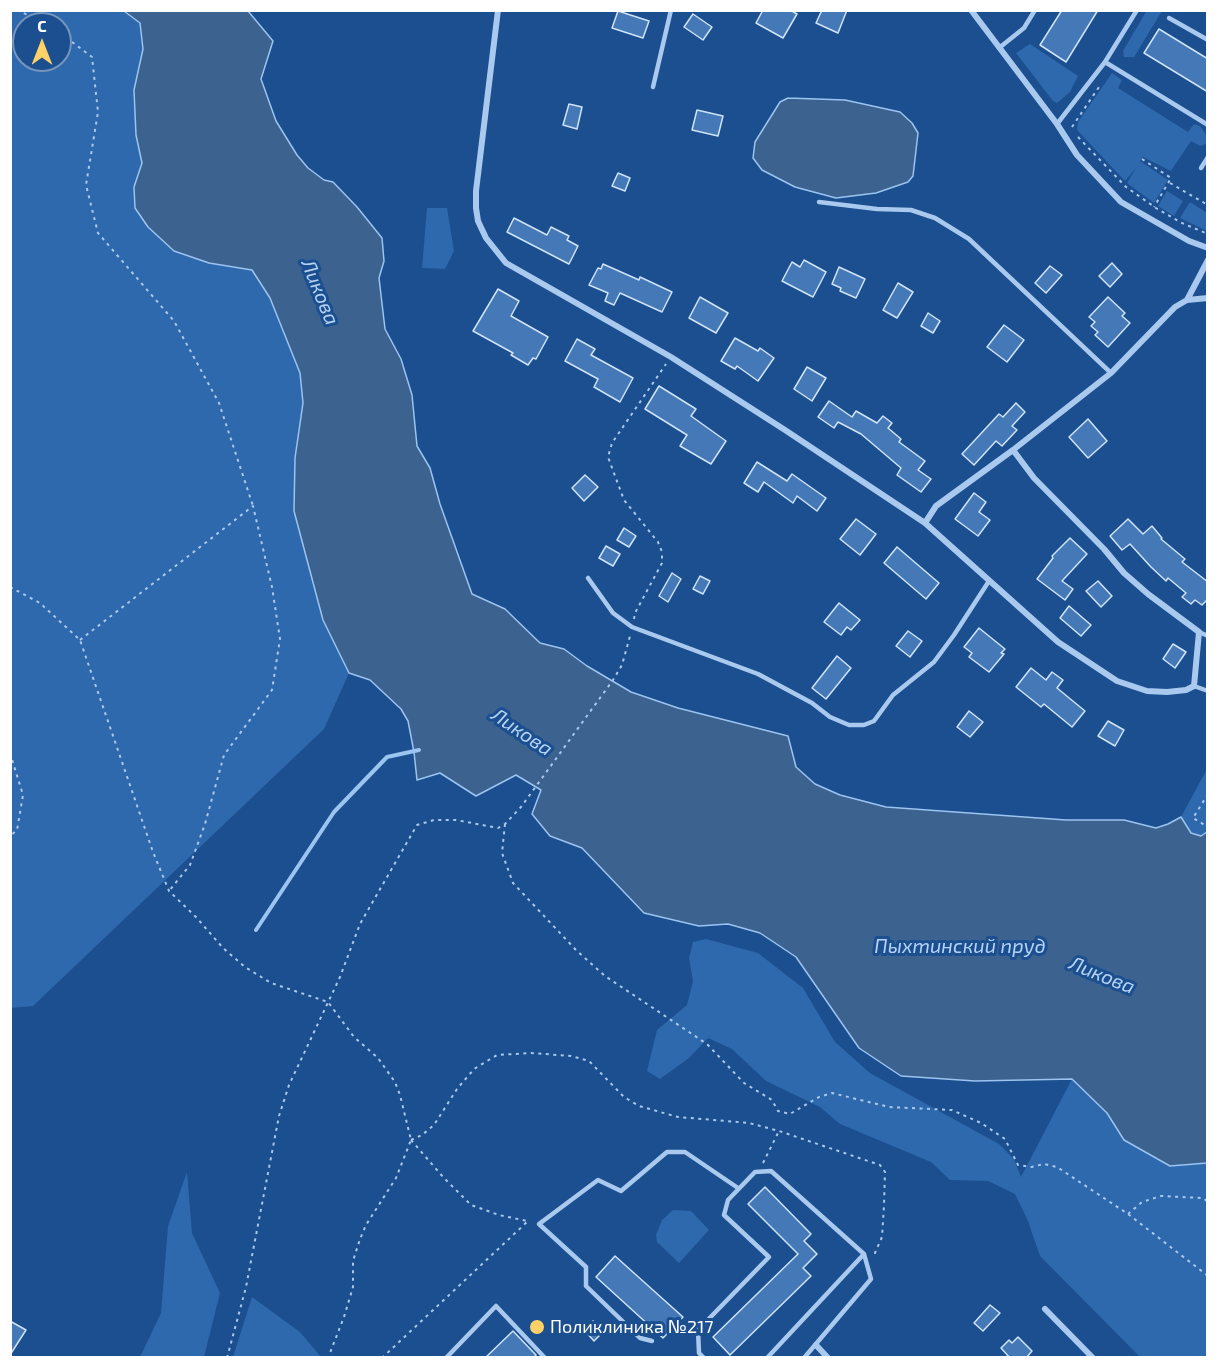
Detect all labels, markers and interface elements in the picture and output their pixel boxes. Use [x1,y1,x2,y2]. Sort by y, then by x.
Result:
north arrow [12,12,72,72]
text: С [37,16,47,35]
water label: Ликова [296,256,344,328]
water label: Ликова [487,703,557,761]
water label: Пыхтинский пруд [874,934,1046,958]
water label: Ликова [1066,951,1138,999]
place label: Поликлиника №217 [550,1316,714,1338]
marker: Поликлиника №217 [528,1318,546,1336]

